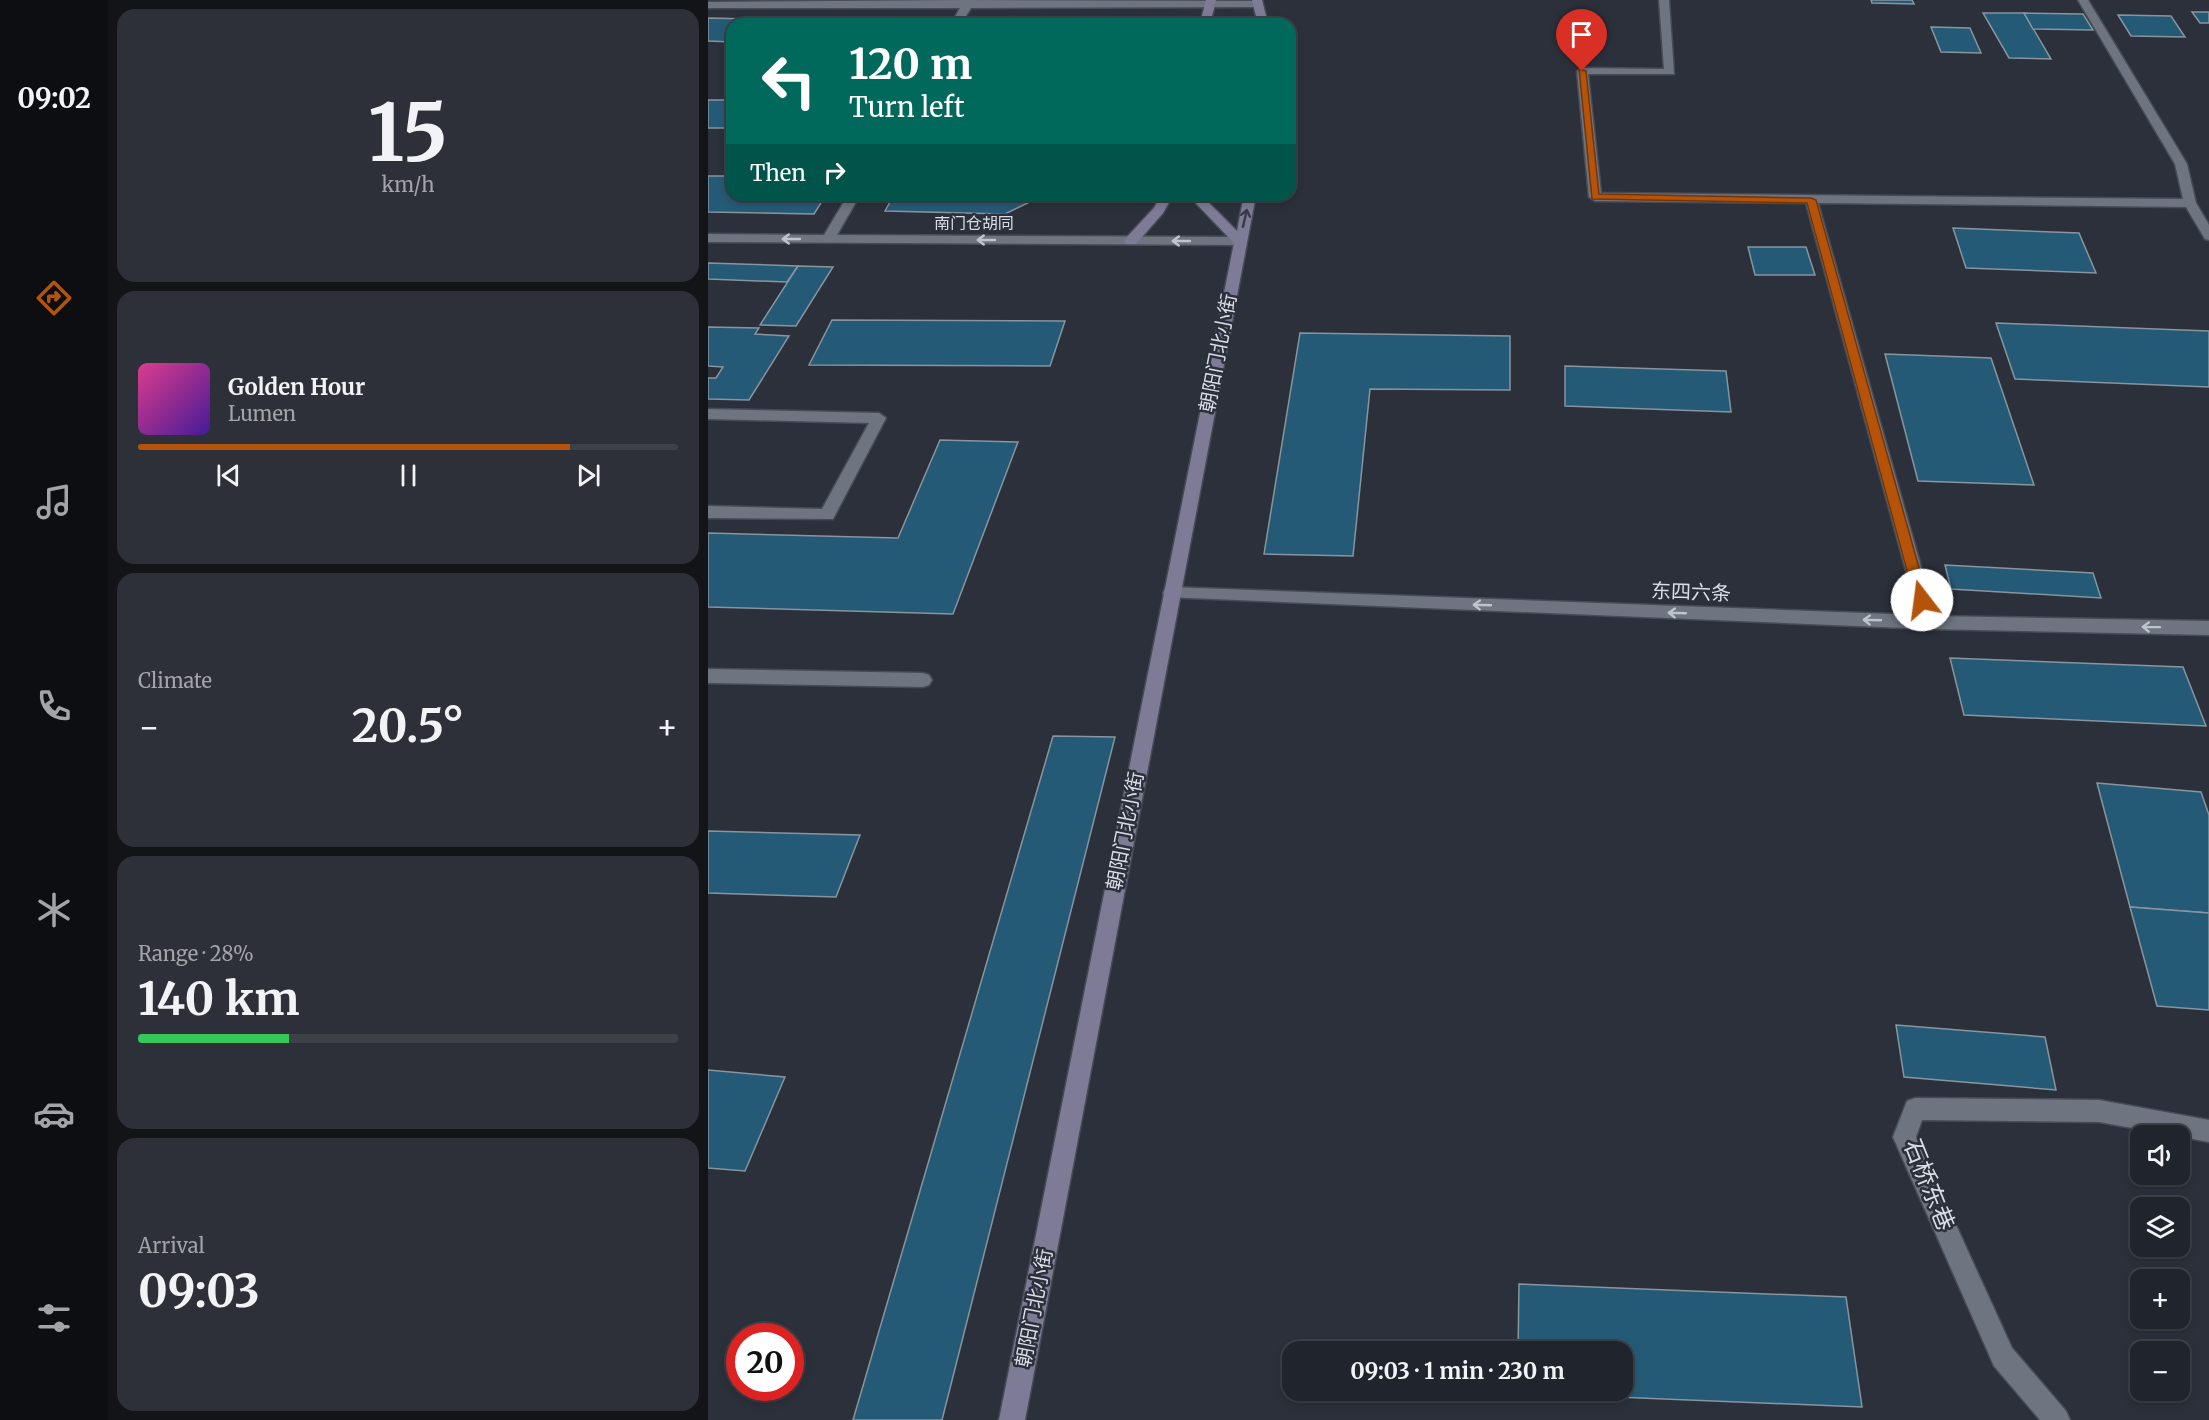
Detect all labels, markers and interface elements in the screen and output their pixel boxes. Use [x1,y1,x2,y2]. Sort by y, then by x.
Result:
pin [1556,9,1607,71]
icon: arrive [1565,18,1598,51]
text: 120 m [849,38,972,90]
icon: left [750,42,828,120]
text: 09:02 [17,81,91,115]
text: 15 [368,84,448,182]
text: Turn left [849,90,964,124]
icon: right [818,156,851,189]
text: Then [750,159,806,187]
text: km/h [382,172,434,197]
one-way arrow [1240,209,1251,228]
street label: 南门仓胡同 [934,213,1014,233]
one-way arrow [782,233,802,245]
one-way arrow [977,234,997,246]
one-way arrow [1172,235,1192,247]
icon: directions [33,277,75,319]
street label: 朝阳门北小街 [1194,292,1241,414]
text: Golden Hour [228,373,365,401]
text: Lumen [228,401,296,426]
icon: previous [212,459,245,492]
icon: pause [392,459,425,492]
icon: next [572,459,605,492]
icon: music [33,481,75,523]
position arrow [1890,568,1954,632]
street label: 东四六条 [1651,578,1731,605]
one-way arrow [1472,600,1492,611]
one-way arrow [1667,607,1687,618]
one-way arrow [1862,615,1882,626]
one-way arrow [2141,621,2161,633]
text: Climate [138,668,212,693]
icon: phone [33,685,75,727]
text: 20.5° [352,698,464,754]
text: − [138,707,160,748]
text: + [656,707,678,748]
street label: 朝阳门北小街 [1101,770,1148,892]
icon: climate [33,889,75,931]
text: Range · 28% [138,941,254,966]
text: 140 km [138,971,299,1027]
icon: car [33,1093,75,1135]
map controls [2130,1125,2190,1401]
button: sound [2130,1125,2190,1185]
street label: 石桥东巷 [1897,1135,1962,1235]
button: layers [2130,1197,2190,1257]
text: Arrival [138,1233,205,1258]
street label: 朝阳门北小街 [1010,1247,1057,1369]
text: 09:03 [138,1263,260,1319]
button: + [2130,1269,2190,1329]
icon: filters [33,1297,75,1339]
speed limit sign: 20 [726,1323,804,1401]
button: − [2130,1341,2190,1401]
text: 09:03 · 1 min · 230 m [1350,1357,1565,1385]

